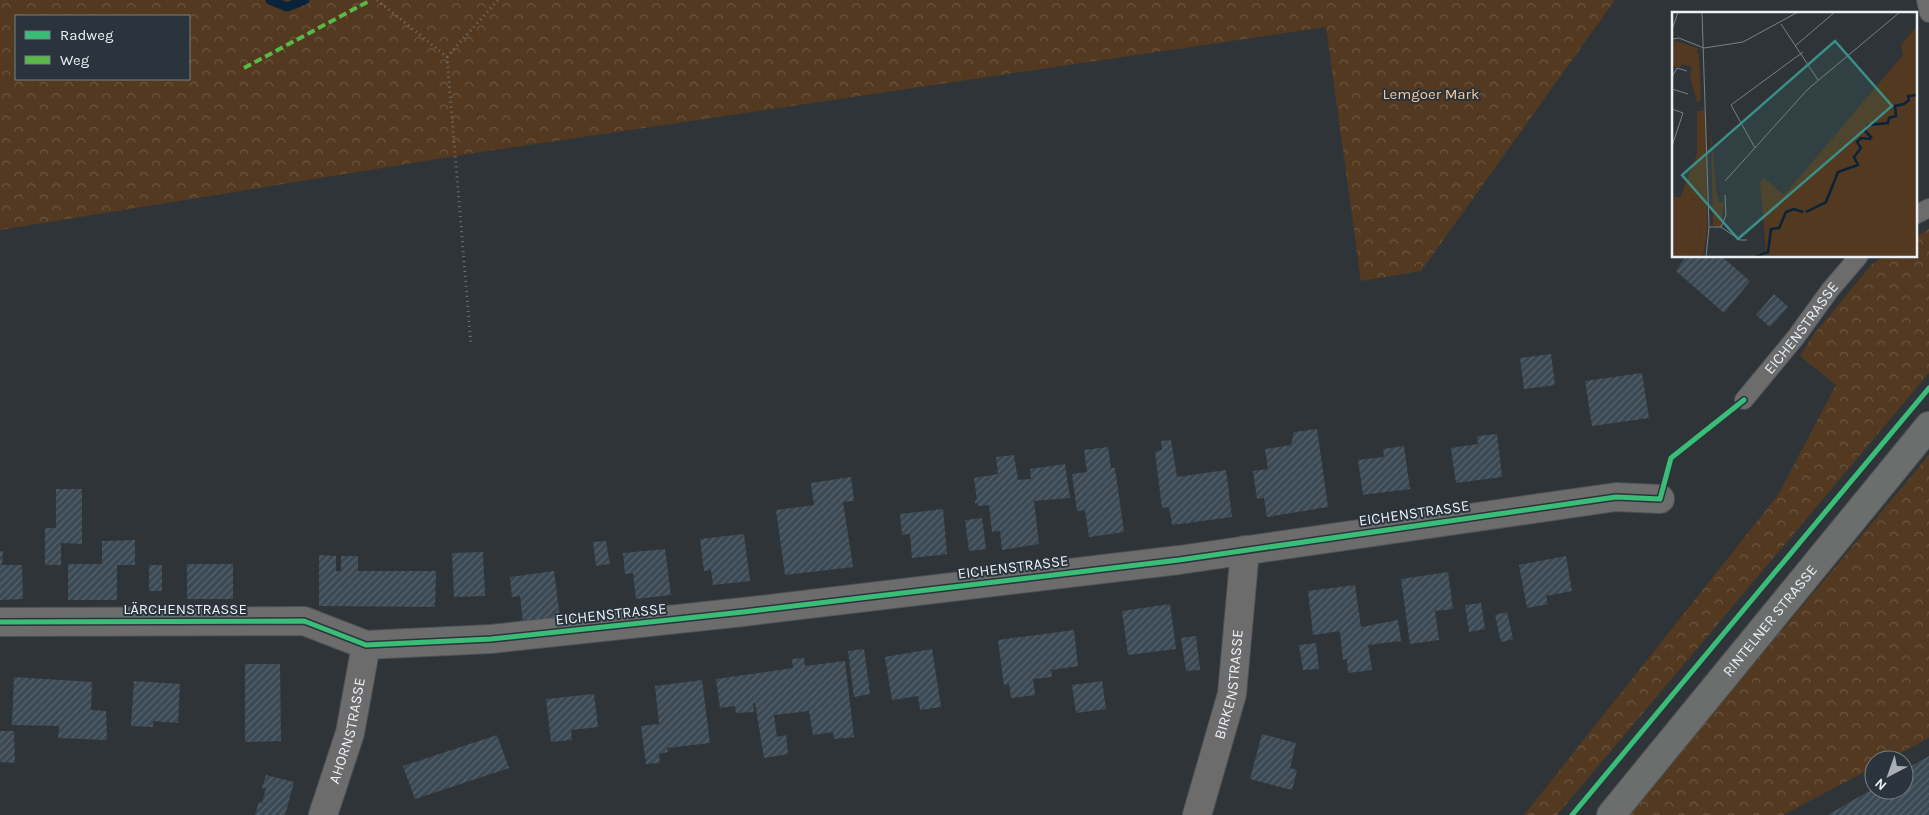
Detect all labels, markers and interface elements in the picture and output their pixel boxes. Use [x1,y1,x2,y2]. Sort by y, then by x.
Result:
inset map [1672,12,1916,258]
legend [15,15,190,80]
text: Radweg [60,26,114,44]
text: Weg [60,51,90,69]
park label: Lemgoer Mark [1383,85,1479,103]
street label: EICHENSTRASSE [1760,278,1842,378]
street label: EICHENSTRASSE [1358,496,1470,530]
street label: EICHENSTRASSE [957,551,1069,583]
street label: RINTELNER STRASSE [1719,561,1821,680]
street label: EICHENSTRASSE [555,599,667,629]
street label: LÄRCHENSTRASSE [123,600,247,618]
street label: BIRKENSTRASSE [1210,629,1247,741]
street label: AHORNSTRASSE [325,676,369,786]
north arrow [1864,750,1914,800]
text: N [1871,775,1890,794]

